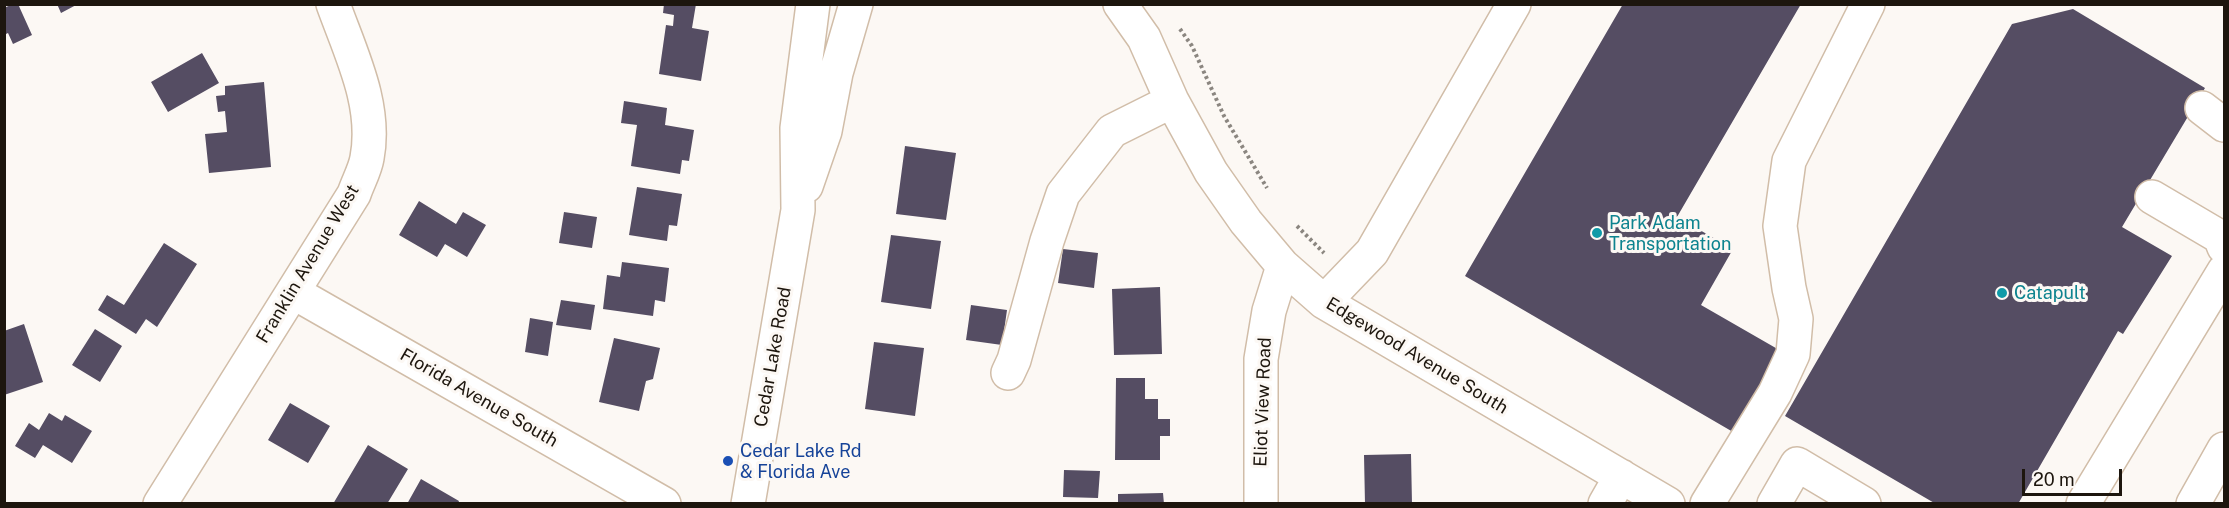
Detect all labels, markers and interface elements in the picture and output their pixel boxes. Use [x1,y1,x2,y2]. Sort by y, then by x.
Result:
street label: Franklin Avenue West [252,181,364,347]
place label: Park Adam Transportation [1609,212,1731,254]
marker: Park Adam Transportation [1590,226,1604,240]
place label: Catapult [2014,282,2086,304]
street label: Cedar Lake Road [750,285,796,429]
marker: Catapult [1995,286,2009,300]
street label: Edgewood Avenue South [1322,293,1512,419]
street label: Eliot View Road [1250,337,1276,467]
street label: Florida Avenue South [396,344,562,452]
place label: Cedar Lake Rd & Florida Ave [740,440,862,482]
marker: Cedar Lake Rd & Florida Ave [721,454,735,468]
scale bar [2025,457,2126,495]
text: 20 m [2033,469,2075,490]

